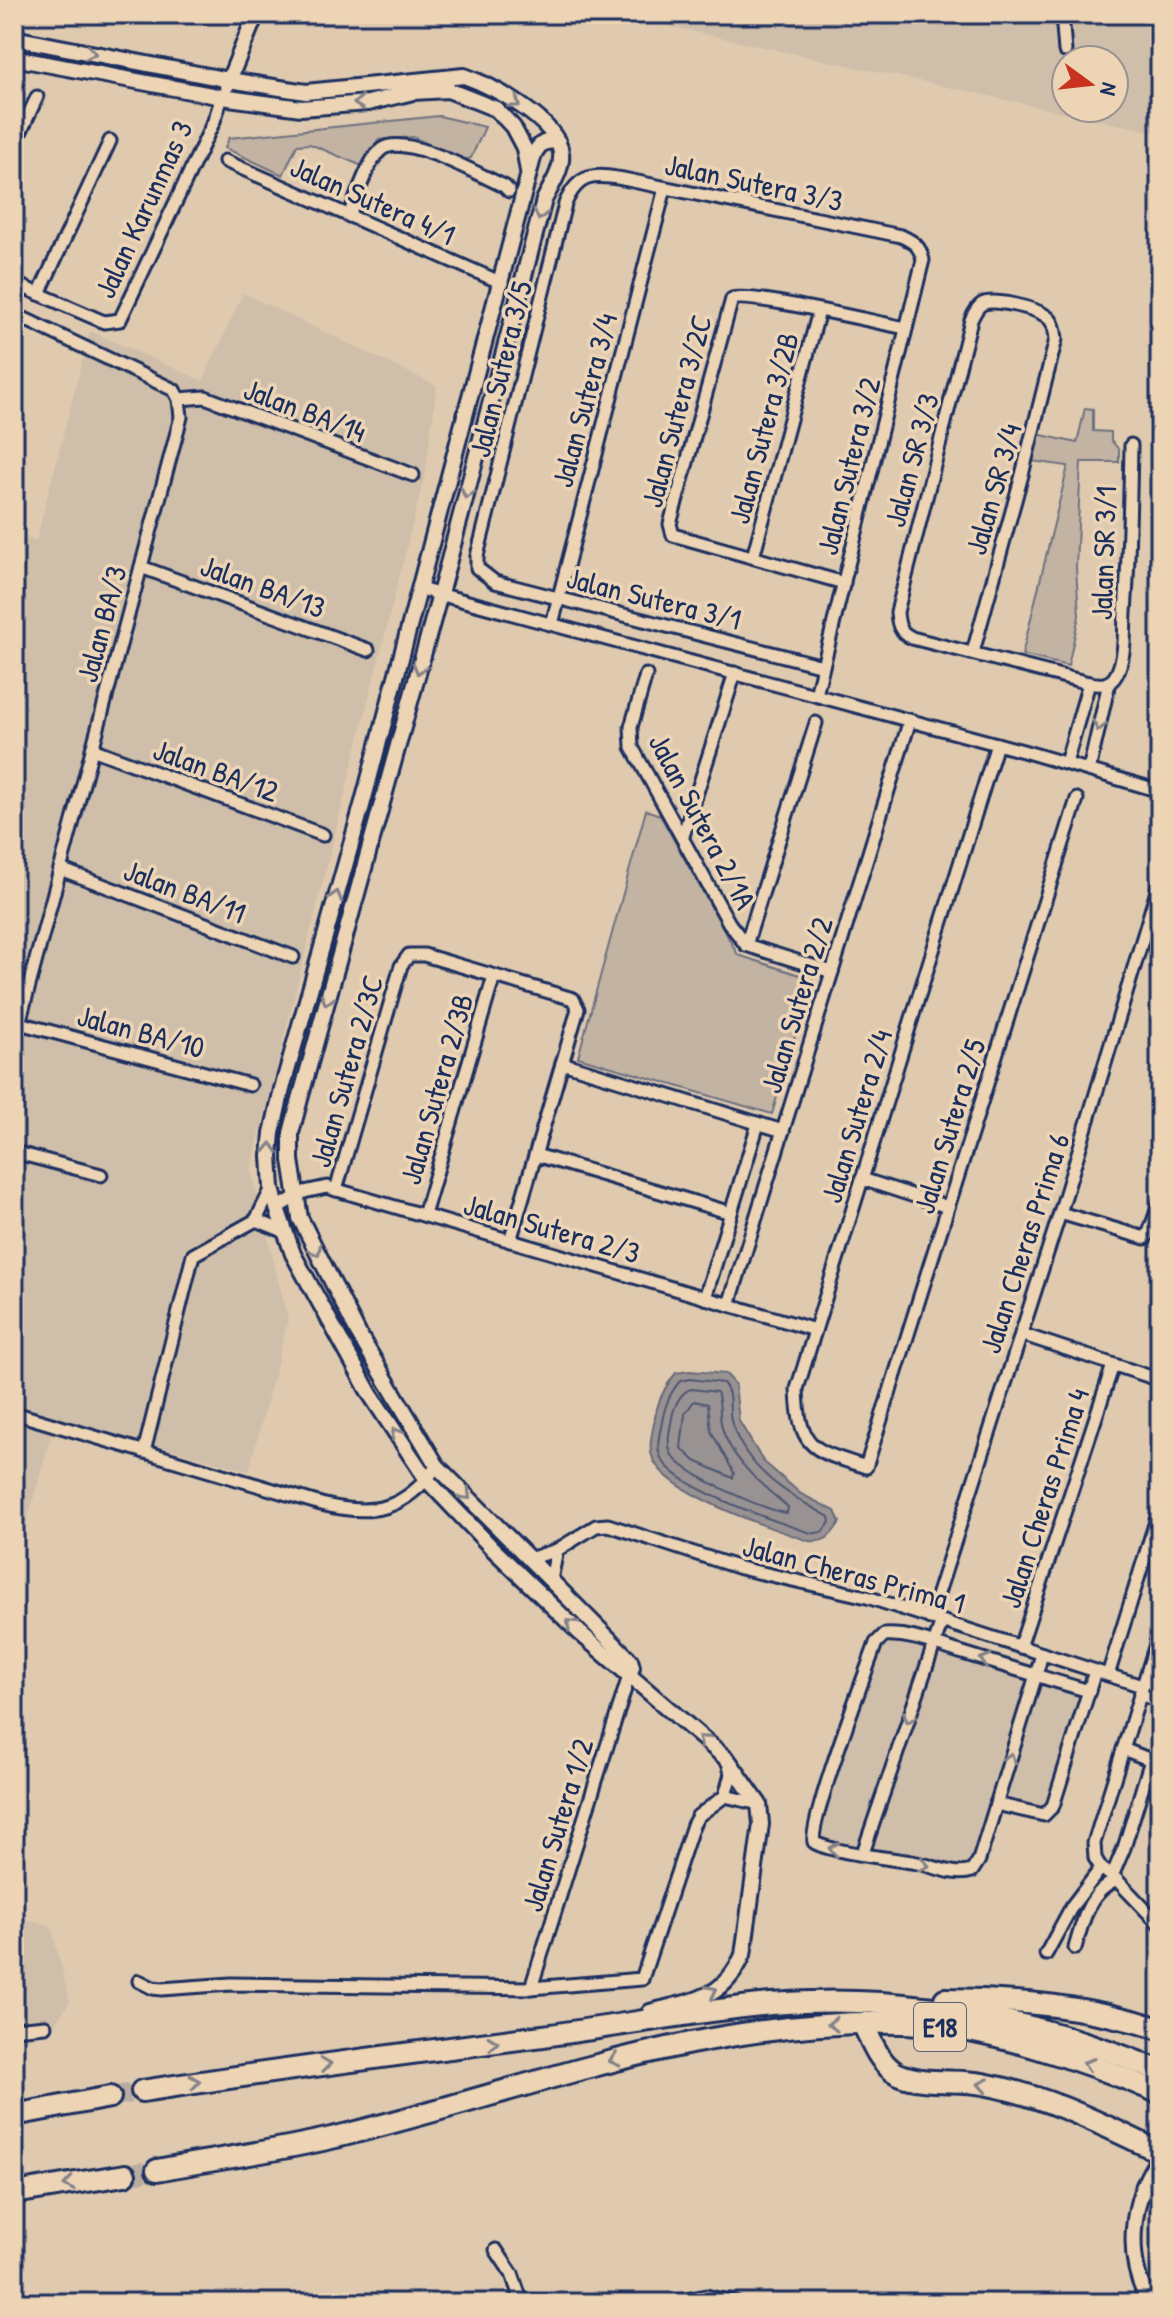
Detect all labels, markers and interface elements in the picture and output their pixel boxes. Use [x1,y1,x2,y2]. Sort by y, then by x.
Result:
one-way arrow [83,44,97,61]
north arrow [1050,44,1130,124]
text: N [1093,80,1125,99]
one-way arrow [507,93,521,108]
one-way arrow [352,94,365,111]
street label: Jalan Karunmas 3 [84,114,202,304]
street label: Jalan Sutera 3/3 [661,144,847,220]
street label: Jalan Sutera 4/1 [284,146,462,254]
one-way arrow [532,208,549,221]
street label: Jalan Sutera 3/5 [459,276,541,461]
street label: Jalan Sutera 3/4 [542,309,626,491]
street label: Jalan Sutera 3/2C [631,310,721,512]
street label: Jalan Sutera 3/2B [718,328,808,528]
street label: Jalan BA/14 [238,368,372,452]
street label: Jalan Sutera 3/2 [807,373,889,559]
street label: Jalan SR 3/3 [874,389,948,531]
street label: Jalan SR 3/4 [955,419,1031,559]
street label: Jalan SR 3/1 [1081,485,1125,621]
one-way arrow [459,486,476,500]
street label: Jalan BA/13 [195,545,331,627]
street label: Jalan Sutera 3/1 [563,557,745,639]
street label: Jalan BA/3 [66,561,136,687]
one-way arrow [412,661,429,675]
one-way arrow [1092,719,1109,733]
street label: Jalan Sutera 2/1A [640,726,766,916]
street label: Jalan BA/12 [148,729,284,811]
street label: Jalan BA/11 [118,850,252,932]
one-way arrow [327,890,343,904]
street label: Jalan Sutera 2/2 [750,912,842,1098]
street label: Jalan Sutera 2/3C [299,970,393,1172]
street label: Jalan Sutera 2/3B [390,989,482,1189]
one-way arrow [320,993,337,1007]
street label: Jalan BA/10 [73,995,209,1067]
street label: Jalan Sutera 2/4 [811,1024,901,1208]
street label: Jalan Sutera 2/5 [903,1033,995,1218]
street label: Jalan Cheras Prima 6 [970,1128,1078,1358]
one-way arrow [263,1141,280,1154]
street label: Jalan Sutera 2/3 [459,1184,645,1272]
one-way arrow [306,1243,322,1257]
street label: Jalan Cheras Prima 4 [990,1383,1098,1613]
one-way arrow [390,1427,405,1441]
one-way arrow [457,1486,471,1500]
street label: Jalan Cheras Prima 1 [738,1525,970,1623]
one-way arrow [566,1619,580,1633]
one-way arrow [979,1653,992,1669]
one-way arrow [903,1711,919,1725]
street label: Jalan Sutera 1/2 [512,1734,602,1916]
one-way arrow [698,1735,713,1750]
one-way arrow [1001,1752,1017,1766]
one-way arrow [827,1841,841,1858]
one-way arrow [917,1856,931,1873]
one-way arrow [704,1986,719,2001]
road number: E18 [914,2003,966,2051]
one-way arrow [826,2015,839,2033]
one-way arrow [487,2034,500,2051]
one-way arrow [607,2050,621,2067]
one-way arrow [319,2056,333,2073]
one-way arrow [1081,2057,1095,2073]
one-way arrow [188,2075,202,2092]
one-way arrow [977,2077,991,2094]
one-way arrow [63,2175,76,2192]

